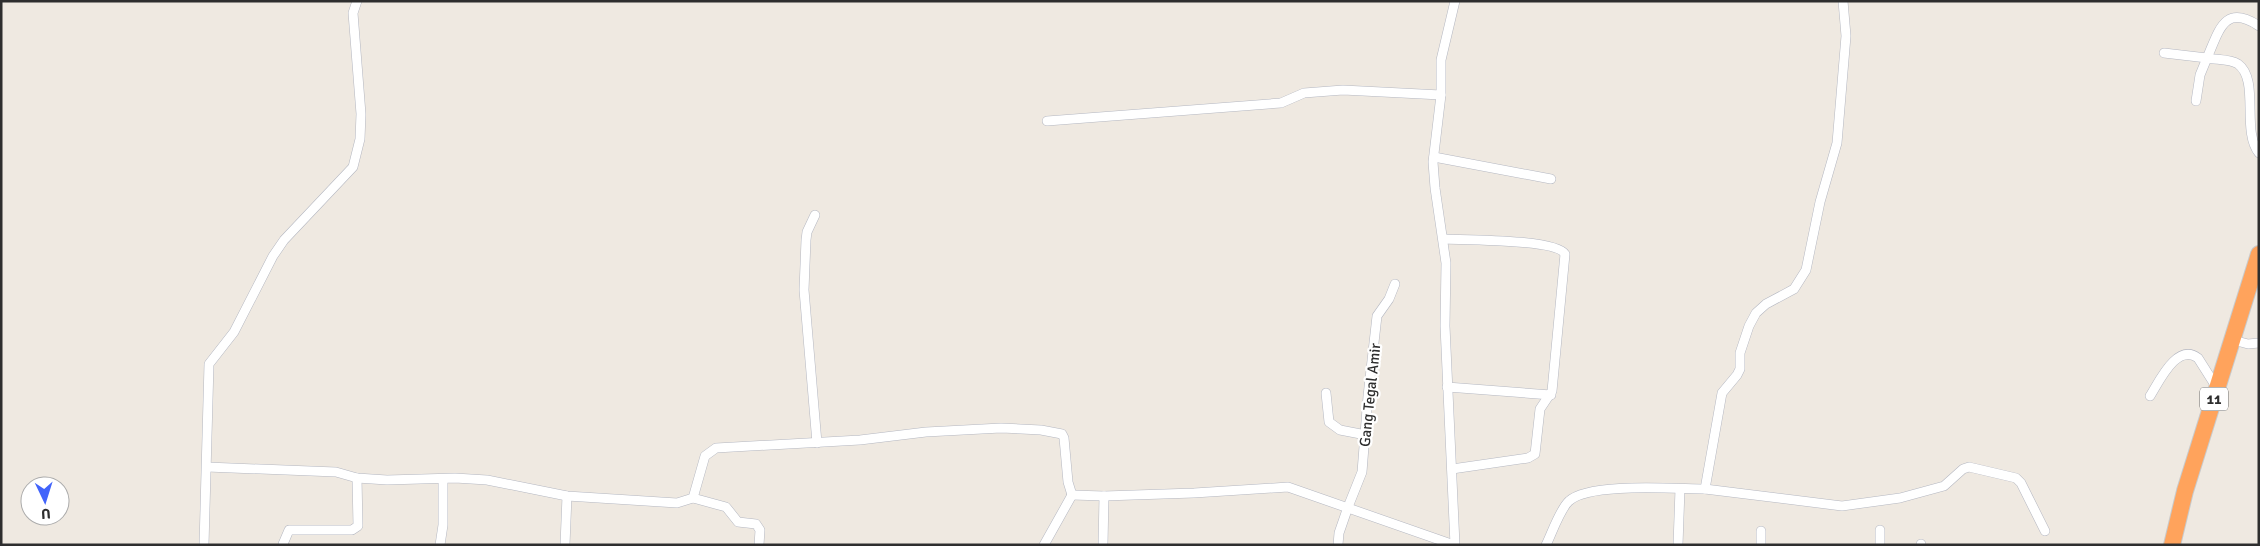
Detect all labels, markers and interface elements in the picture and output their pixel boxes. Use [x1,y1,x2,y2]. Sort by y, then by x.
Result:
street label: Gang Tegal Amir [1356,342,1384,448]
road number: 11 [2200,388,2228,410]
north arrow [20,476,70,526]
text: U [41,505,51,522]

